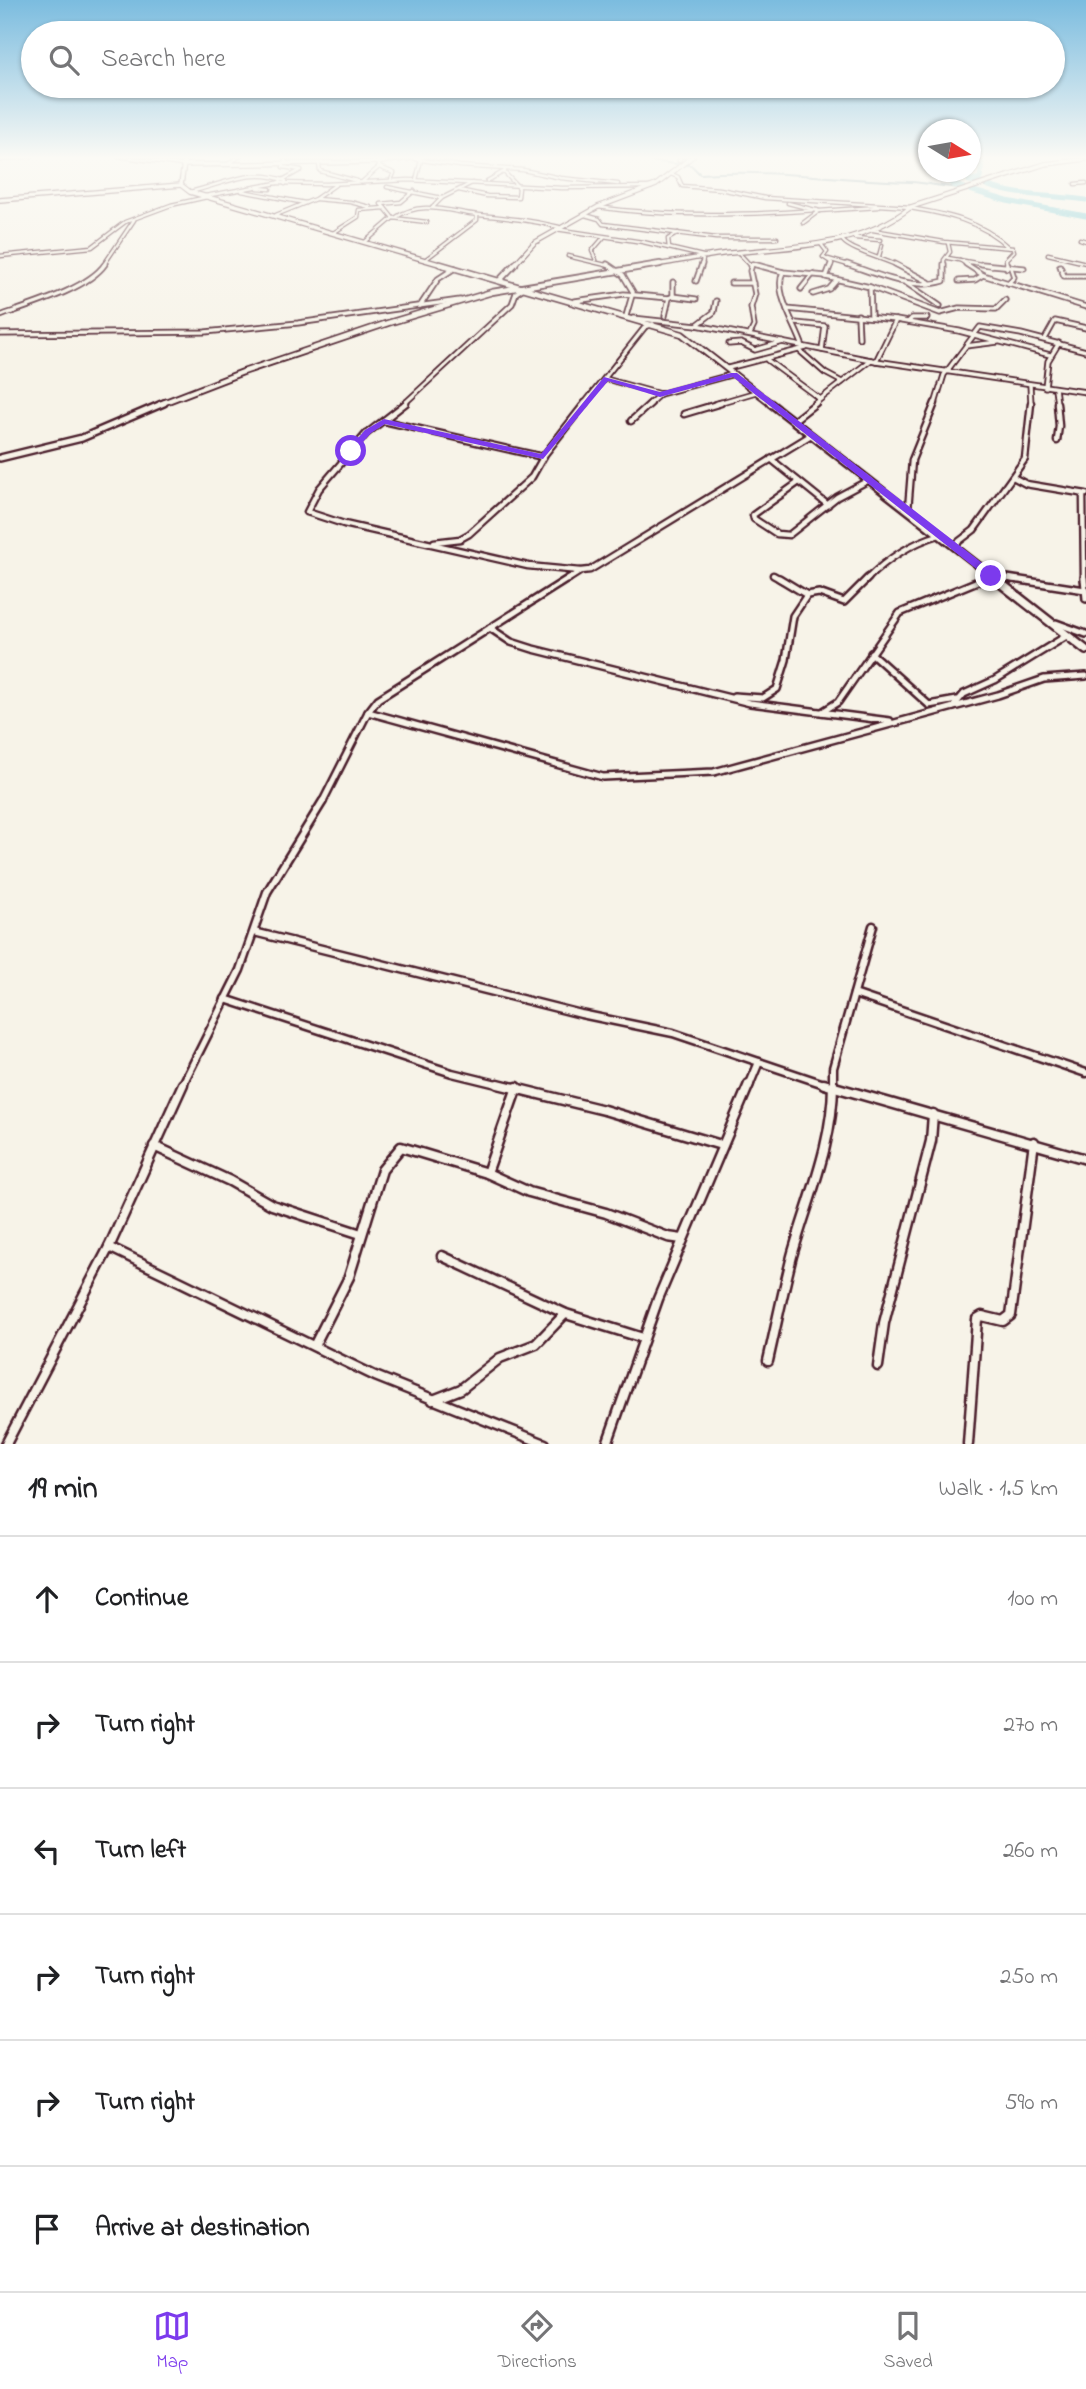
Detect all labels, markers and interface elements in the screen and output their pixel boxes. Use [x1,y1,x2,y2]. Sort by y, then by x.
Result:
search box [21,21,1065,98]
icon: search [45,41,83,79]
text: Search here [101,41,226,79]
north arrow [918,119,981,182]
route start [335,435,366,466]
route end [975,560,1006,591]
text: 19 min [28,1468,98,1512]
text: Walk · 1.5 km [939,1473,1058,1506]
icon: ahead [28,1580,66,1618]
text: Continue [95,1580,188,1618]
text: 100 m [1007,1583,1058,1616]
icon: right [28,1706,66,1744]
text: Turn right [95,1706,195,1744]
text: 270 m [1004,1709,1058,1742]
icon: left [28,1832,66,1870]
text: Turn left [95,1832,186,1870]
text: 260 m [1003,1835,1058,1868]
icon: right [28,1958,66,1996]
text: Turn right [95,1958,195,1996]
text: 250 m [1000,1961,1058,1994]
icon: right [28,2084,66,2122]
text: Turn right [95,2084,195,2122]
text: 590 m [1004,2087,1058,2120]
icon: arrive [28,2210,66,2248]
text: Arrive at destination [95,2210,310,2248]
tab: Map [153,2307,191,2376]
tab: Directions [498,2307,577,2376]
tab: Saved [883,2307,933,2376]

